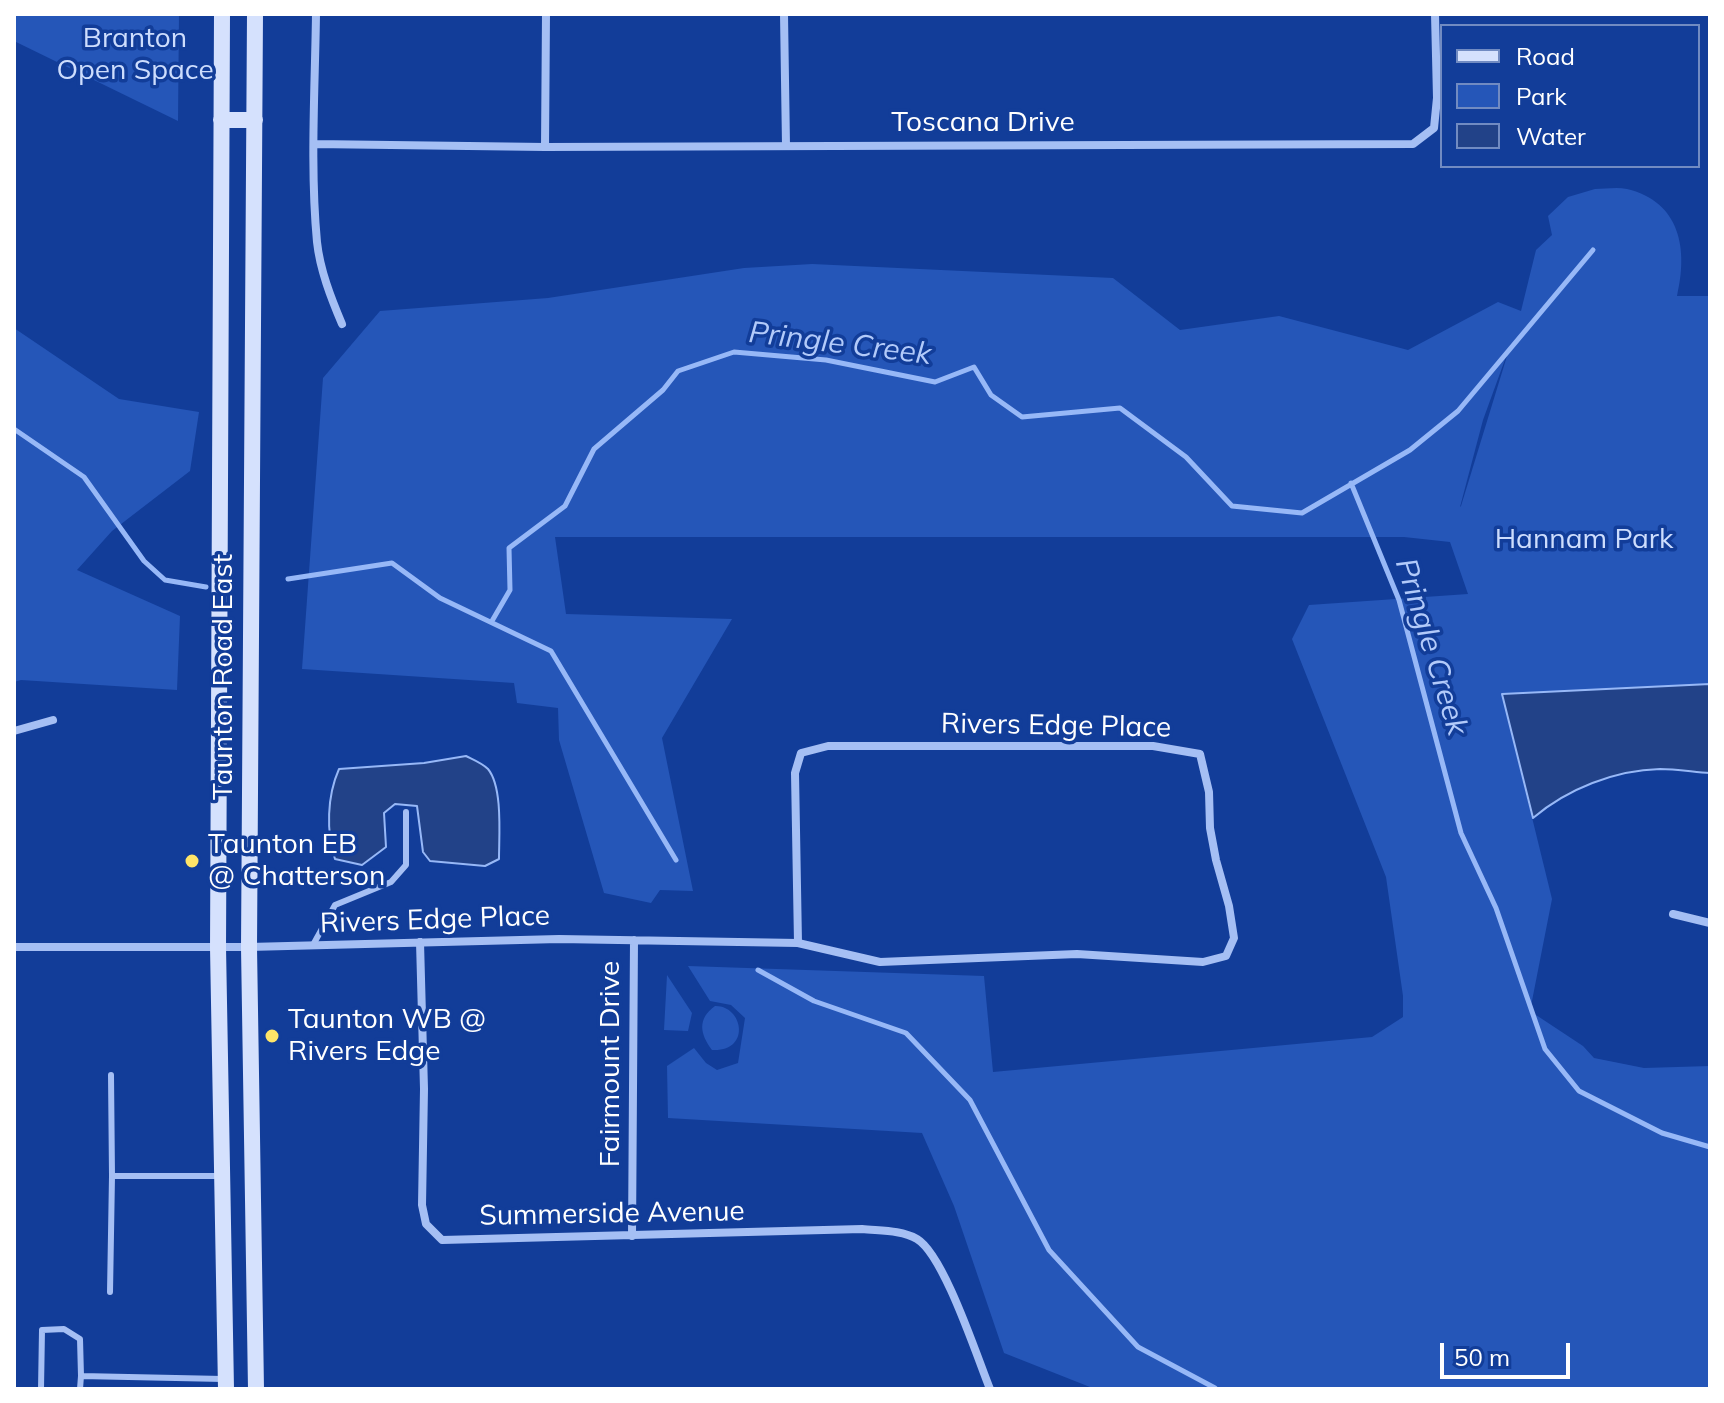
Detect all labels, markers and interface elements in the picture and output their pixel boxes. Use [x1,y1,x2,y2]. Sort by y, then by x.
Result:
park label: Branton Open Space [56,22,214,88]
legend [1440,24,1700,168]
text: Road [1516,41,1575,71]
text: Park [1516,81,1567,111]
street label: Toscana Drive [891,106,1075,140]
text: Water [1516,121,1586,151]
water label: Pringle Creek [747,315,933,373]
park label: Hannam Park [1495,523,1673,557]
street label: Taunton Road East [207,554,241,800]
water label: Pringle Creek [1387,554,1475,740]
street label: Rivers Edge Place [941,707,1171,745]
place label: Taunton EB @ Chatterson [208,828,385,894]
marker: Taunton EB @ Chatterson [183,852,201,870]
street label: Rivers Edge Place [319,899,551,941]
street label: Fairmount Drive [594,961,628,1167]
place label: Taunton WB @ Rivers Edge [288,1003,486,1069]
marker: Taunton WB @ Rivers Edge [263,1027,281,1045]
street label: Summerside Avenue [479,1195,745,1233]
scale bar [1444,1327,1574,1377]
text: 50 m [1454,1342,1510,1372]

